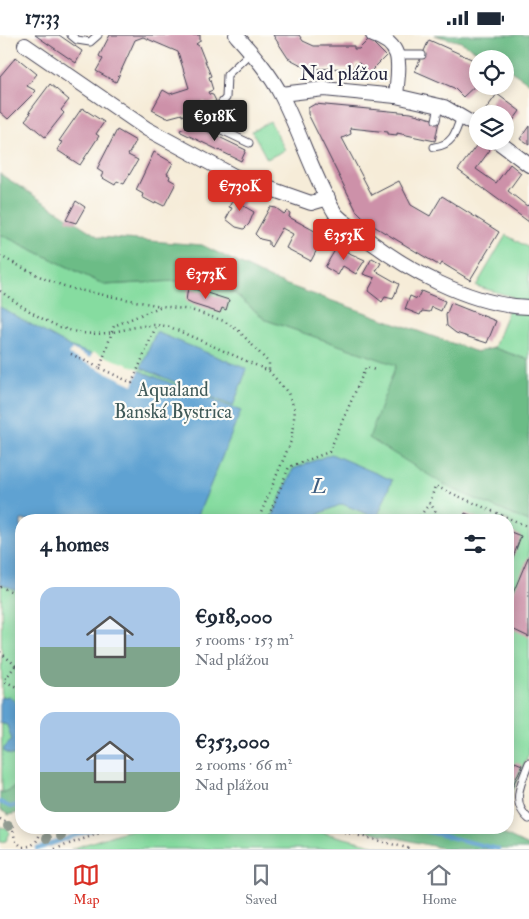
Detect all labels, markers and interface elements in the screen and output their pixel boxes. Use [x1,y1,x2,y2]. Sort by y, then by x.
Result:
text: 17:33 [25,6,60,30]
map controls [469,50,514,150]
button: locate [469,50,514,95]
street label: Nad plážou [300,62,388,87]
pin: €918K [180,99,250,142]
button: layers [469,105,514,150]
text: €918K [194,106,236,126]
pin: €730K [205,169,275,212]
text: €730K [219,176,261,196]
pin: €353K [309,219,379,261]
text: €353K [324,225,364,245]
pin: €373K [171,257,241,300]
text: €373K [186,264,226,284]
park label: Aqualand Banská Bystrica [114,378,232,424]
water label: L [311,474,326,499]
icon: filters [461,530,489,558]
text: 4 homes [40,531,109,558]
text: €918,000 [195,603,273,630]
icon: home [80,607,140,667]
text: 5 rooms · 153 m² [195,630,294,650]
text: Nad plážou [195,650,269,670]
text: €353,000 [195,728,270,755]
icon: home [80,732,140,792]
text: 2 rooms · 66 m² [195,755,292,775]
text: Nad plážou [195,775,269,795]
tab: Map [72,861,100,908]
tab: Saved [245,861,277,908]
tab: Home [422,861,457,908]

